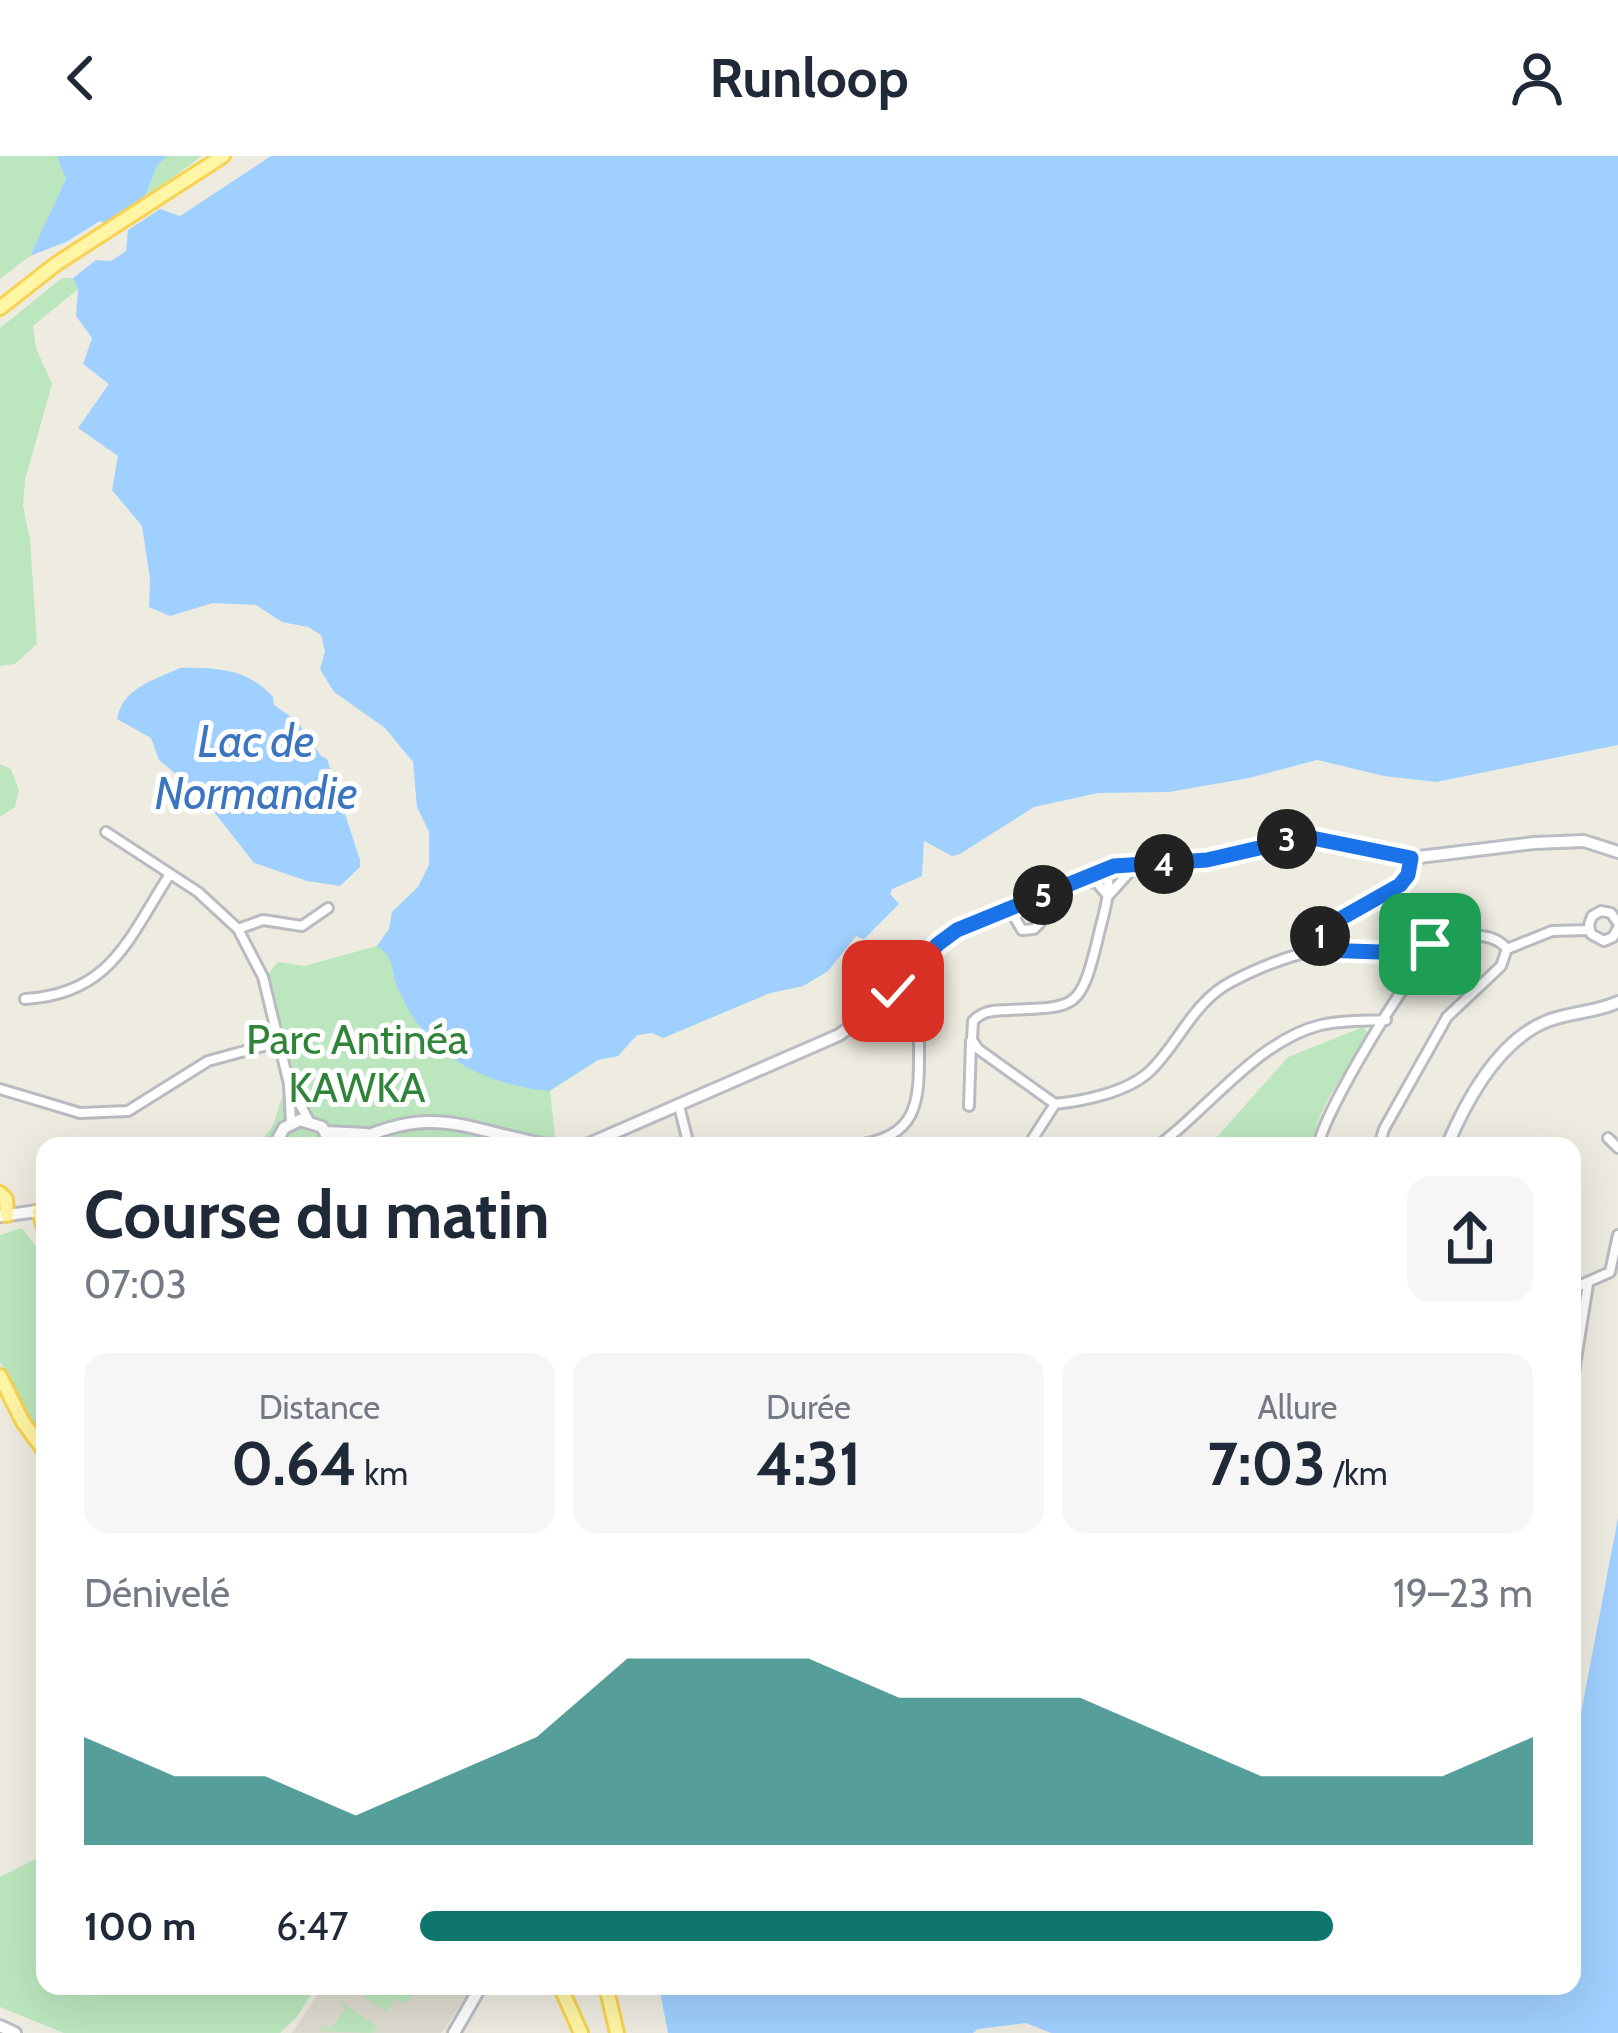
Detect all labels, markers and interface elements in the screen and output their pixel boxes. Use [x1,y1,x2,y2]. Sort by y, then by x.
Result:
icon: back [48,45,114,111]
text: Runloop [709,45,909,111]
icon: person [1504,45,1570,111]
water label: Lac de Normandie [155,714,358,820]
pin: 3 [1257,809,1317,869]
text: 3 [1278,819,1296,859]
pin: 4 [1134,834,1194,894]
text: 4 [1154,844,1174,884]
pin: 5 [1013,865,1073,925]
text: 5 [1034,875,1052,915]
pin [1379,893,1481,995]
pin: 1 [1290,906,1350,966]
icon: arrive [1397,911,1463,977]
text: 1 [1314,916,1326,956]
pin [842,940,944,1042]
icon: check [860,958,926,1024]
park label: Parc Antinéa KAWKA [246,1013,468,1113]
text: Course du matin [84,1174,550,1255]
button: share [1407,1176,1533,1302]
text: 07:03 [84,1260,187,1308]
text: Distance [259,1387,380,1427]
text: Durée [766,1387,851,1427]
text: Allure [1258,1387,1337,1427]
text: 0.64 [231,1427,357,1500]
text: 4:31 [756,1427,861,1500]
text: 7:03 [1207,1427,1326,1500]
text: km [357,1453,408,1493]
text: /km [1326,1453,1388,1493]
text: Dénivelé [84,1569,230,1617]
text: 19–23 m [1393,1569,1533,1617]
text: 100 m [84,1902,196,1950]
text: 6:47 [276,1902,348,1950]

